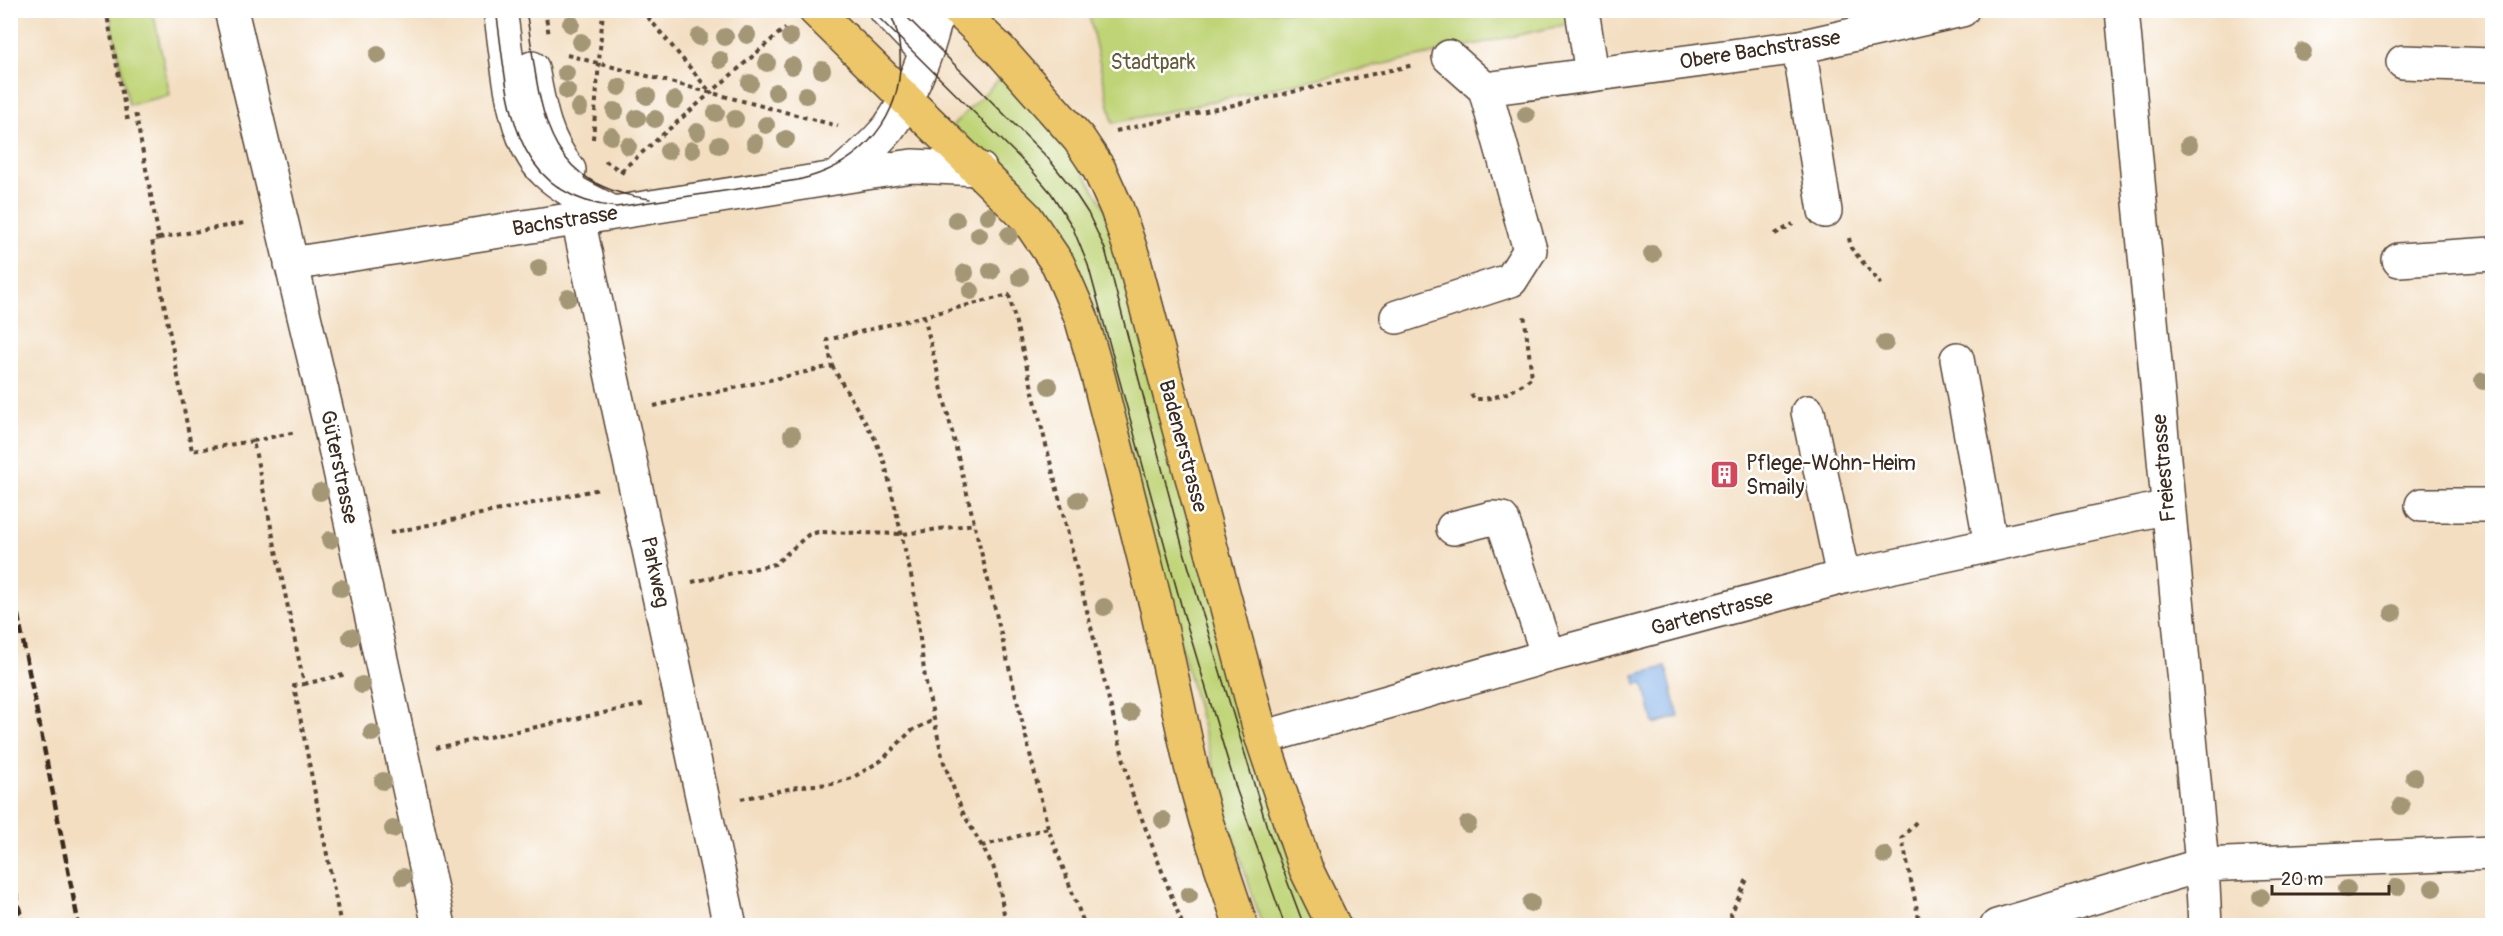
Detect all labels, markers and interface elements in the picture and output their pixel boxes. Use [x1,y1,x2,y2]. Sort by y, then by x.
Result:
street label: Obere Bachstrasse [1678,24,1843,76]
park label: Stadtpark [1110,49,1196,76]
street label: Bachstrasse [510,199,620,243]
street label: Badenerstrasse [1152,377,1214,516]
street label: Güterstrasse [314,408,364,527]
street label: Freiestrasse [2146,412,2182,523]
place label: Pflege-Wohn-Heim Smaily [1746,450,1916,501]
building icon: Pflege-Wohn-Heim Smaily [1709,459,1741,491]
street label: Parkweg [634,534,676,610]
street label: Gartenstrasse [1648,584,1777,642]
scale bar [2272,858,2389,896]
text: 20 m [2281,868,2323,891]

